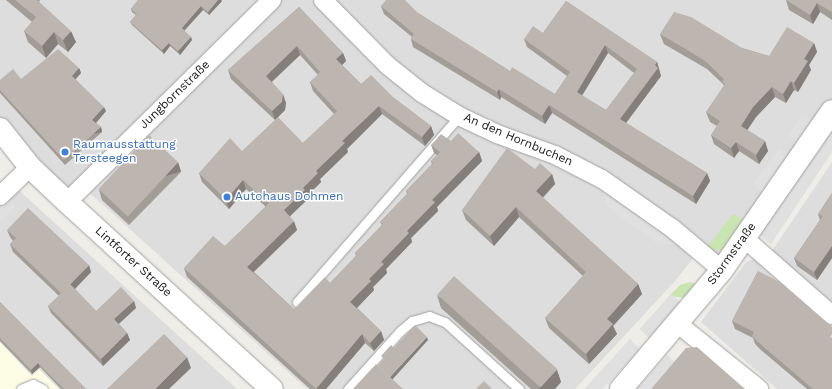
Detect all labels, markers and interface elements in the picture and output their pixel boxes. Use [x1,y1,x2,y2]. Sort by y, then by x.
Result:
street label: Jungbornstraße [137,58,213,132]
street label: An den Hornbuchen [461,111,575,169]
place label: Raumausstattung Tersteegen [73,138,176,166]
marker: Raumausstattung Tersteegen [60,147,70,157]
place label: Autohaus Dohmen [235,190,344,204]
marker: Autohaus Dohmen [222,192,232,202]
street label: Stormstraße [705,220,759,288]
street label: Lintforter Straße [92,224,174,300]

